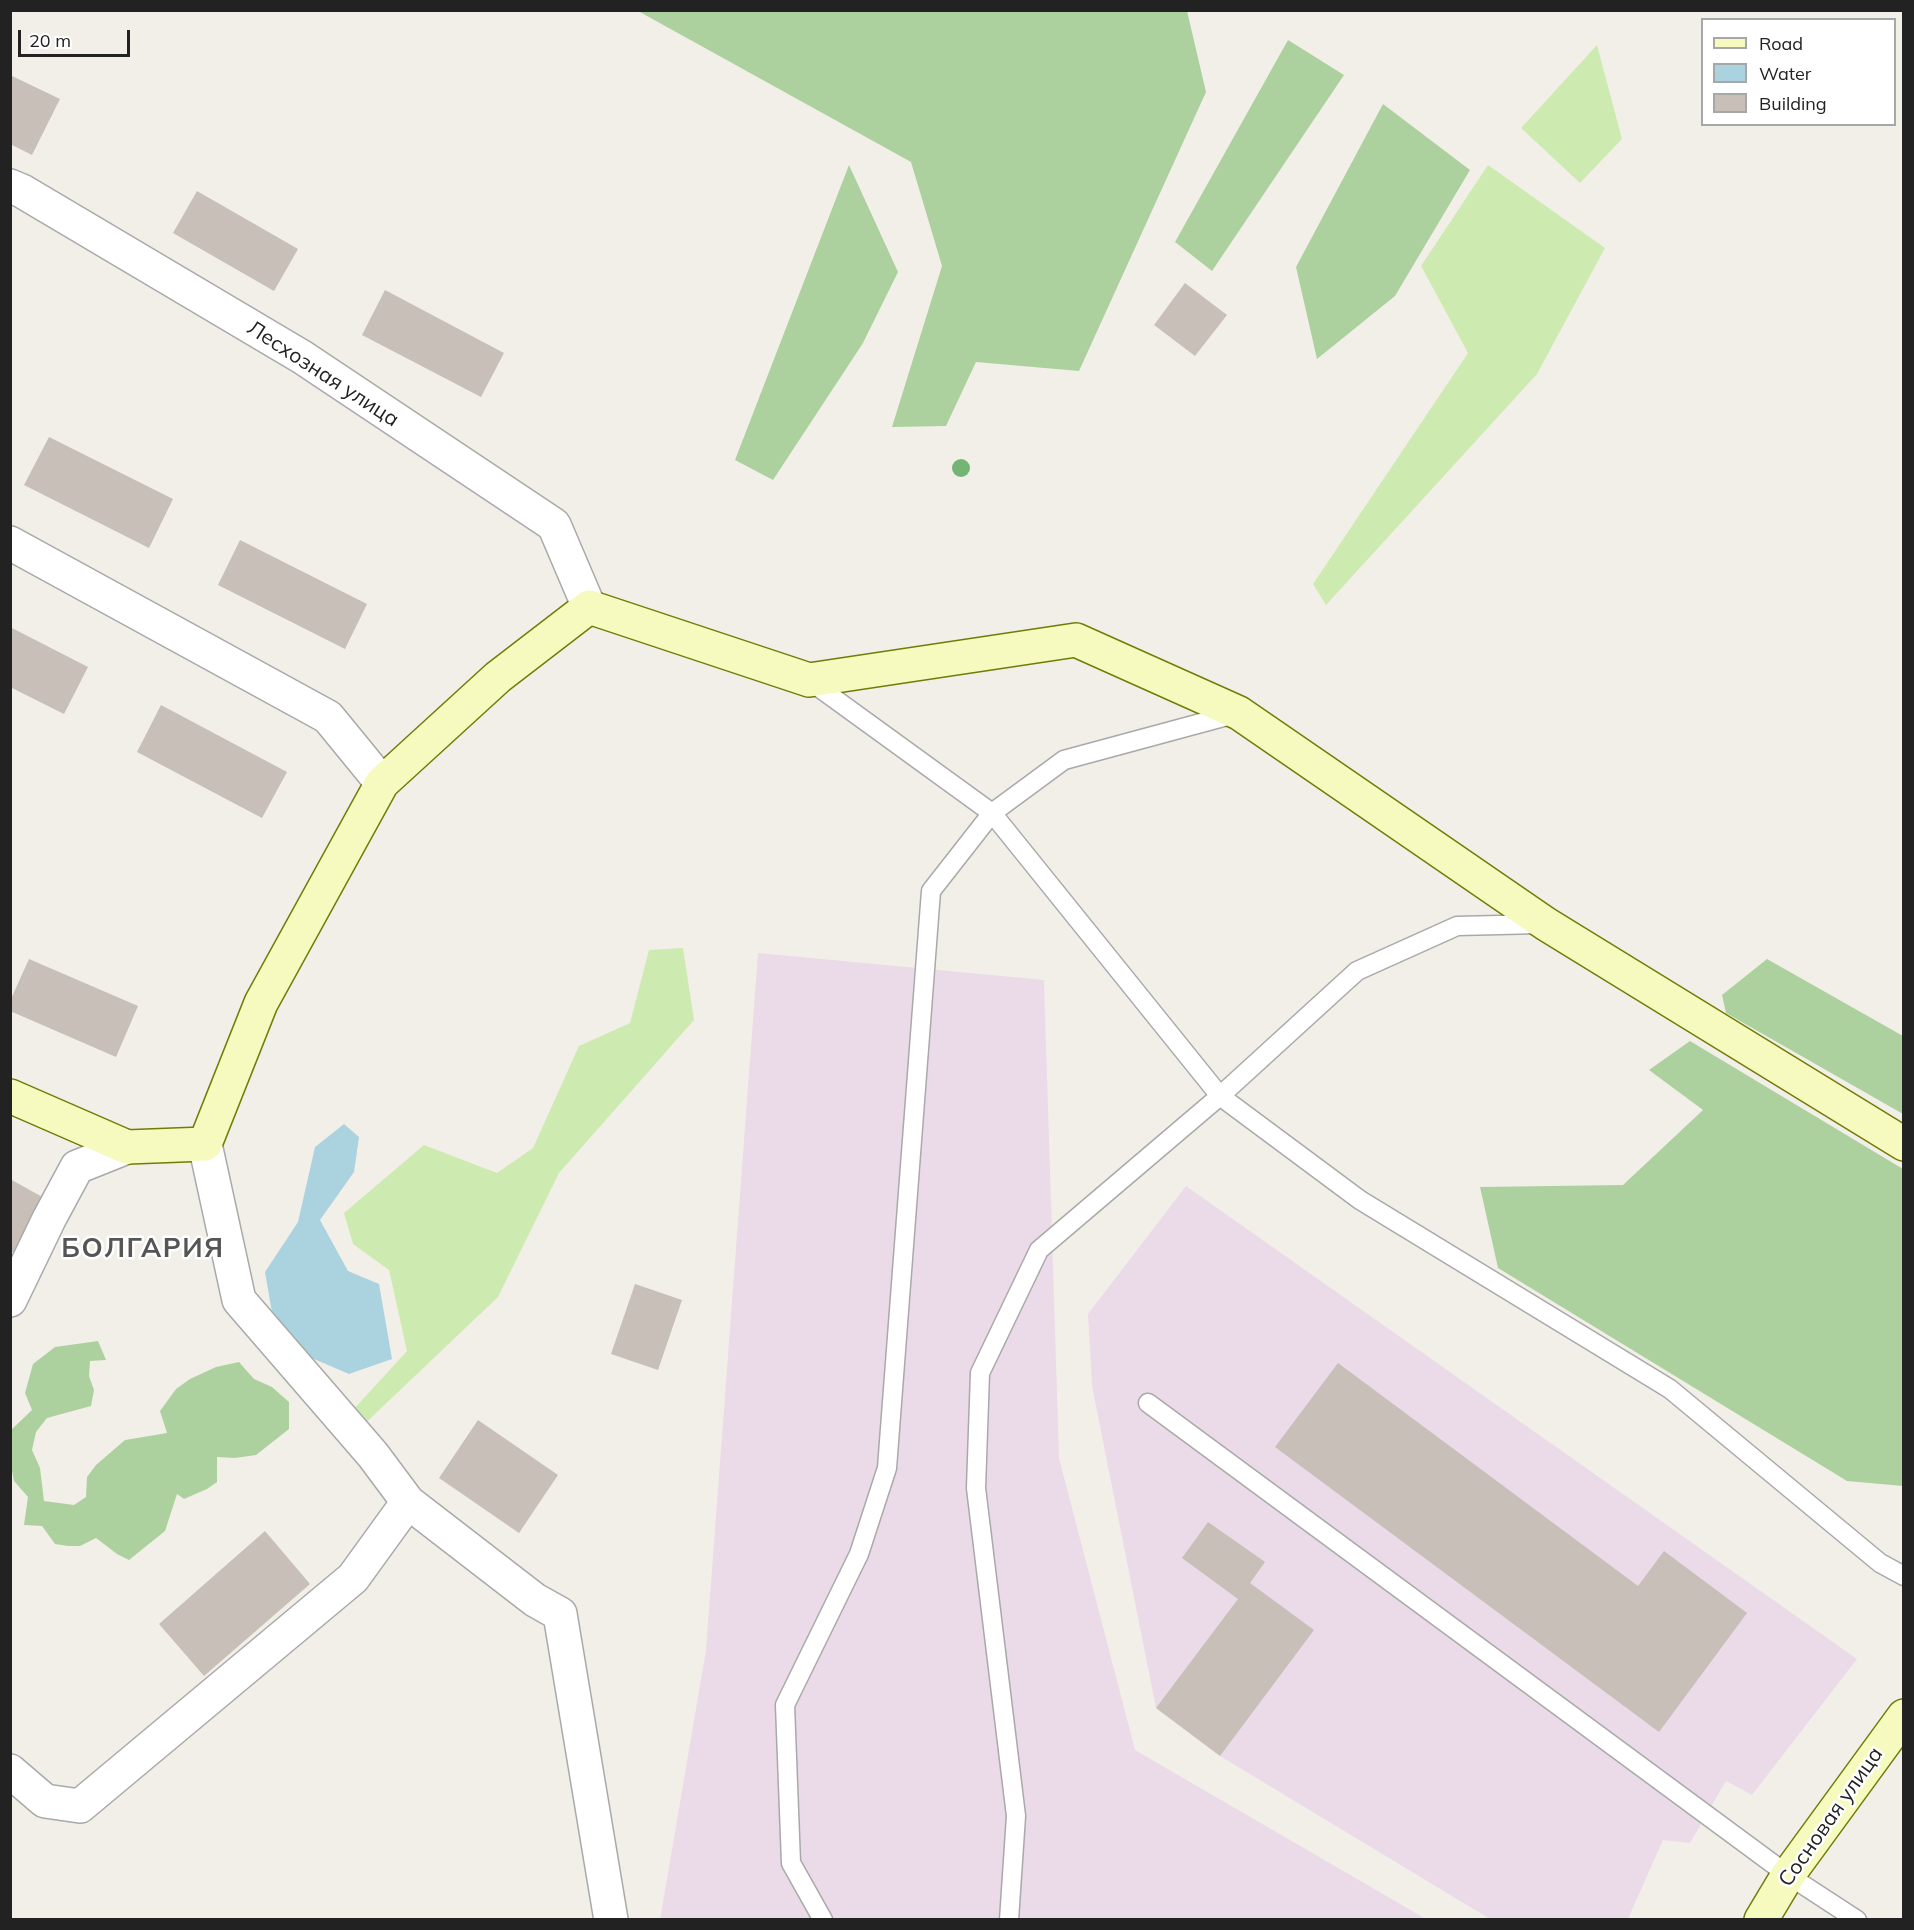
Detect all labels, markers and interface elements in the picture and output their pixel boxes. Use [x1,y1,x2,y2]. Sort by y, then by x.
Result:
scale bar [21,18,134,56]
legend [1701,18,1896,126]
text: 20 m [29,29,71,52]
text: Road [1759,32,1803,55]
text: Water [1759,62,1811,85]
text: Building [1759,92,1827,115]
street label: Лесхозная улица [242,316,404,432]
district label: БОЛГАРИЯ [61,1233,225,1265]
street label: Сосновая улица [1774,1742,1888,1892]

